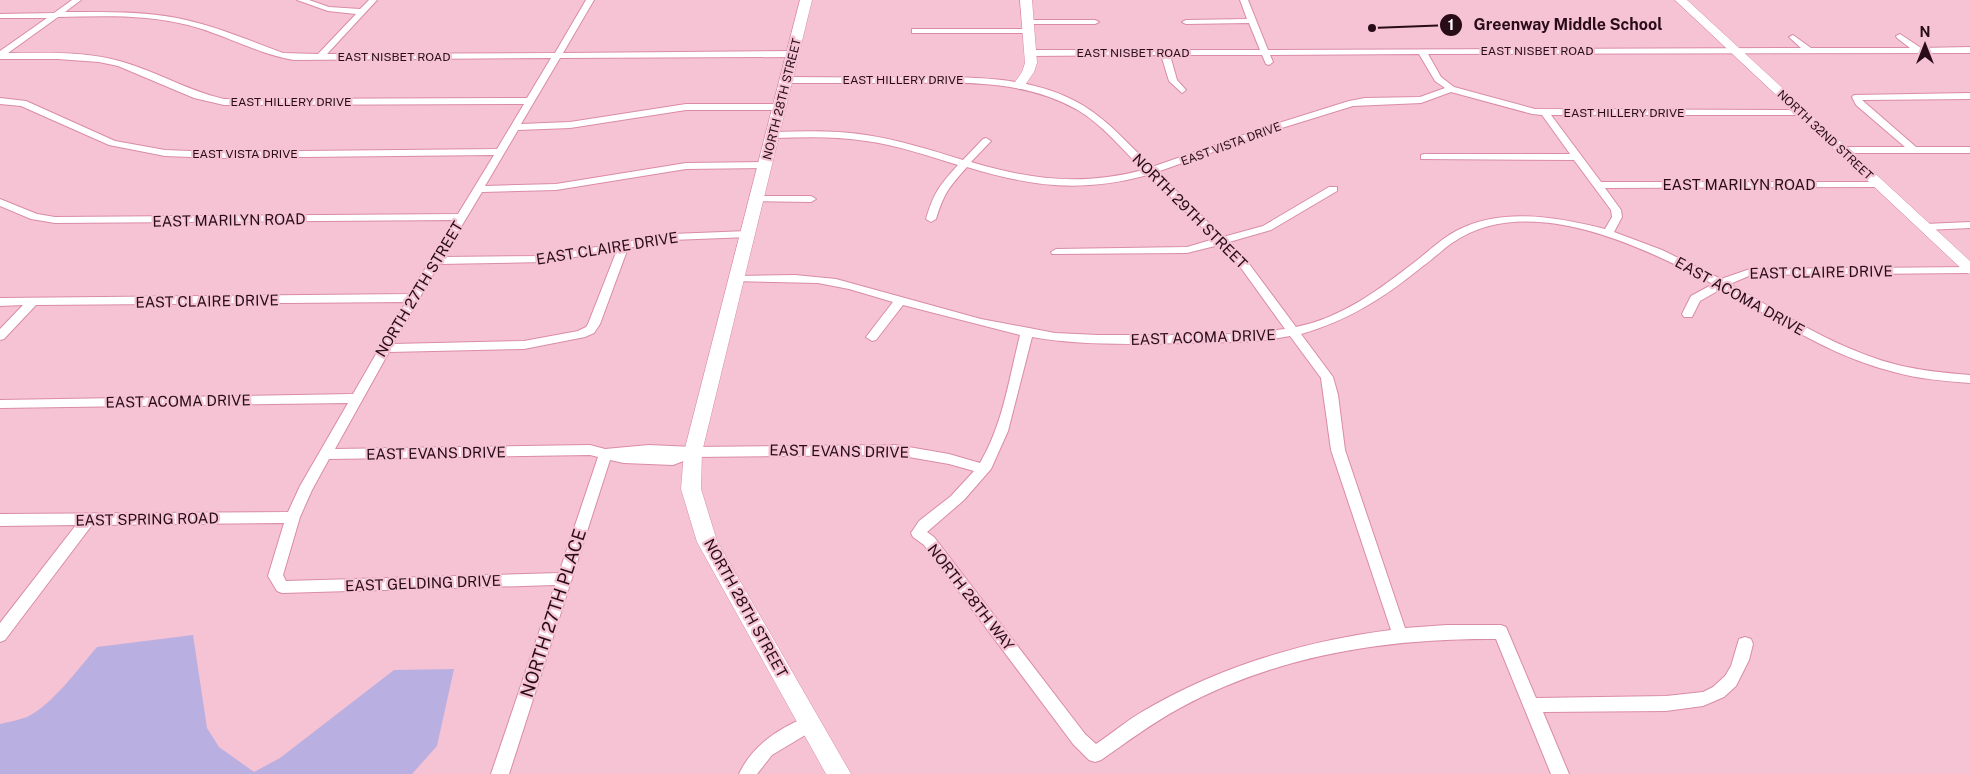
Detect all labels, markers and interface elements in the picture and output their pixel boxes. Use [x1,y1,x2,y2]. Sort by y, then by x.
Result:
callout: Greenway Middle School [1439,9,1673,40]
text: Greenway Middle School [1474,15,1662,34]
text: 1 [1448,16,1454,33]
north arrow [1900,20,1950,70]
text: N [1920,24,1930,40]
street label: NORTH 28TH STREET [760,37,804,161]
street label: EAST NISBET ROAD [1480,44,1594,58]
street label: EAST NISBET ROAD [1076,46,1190,60]
street label: EAST NISBET ROAD [337,50,451,64]
street label: EAST HILLERY DRIVE [843,73,963,87]
street label: NORTH 32ND STREET [1774,87,1876,183]
street label: EAST HILLERY DRIVE [231,95,351,109]
street label: EAST HILLERY DRIVE [1564,106,1684,120]
street label: EAST VISTA DRIVE [1179,119,1283,169]
street label: EAST VISTA DRIVE [192,147,298,161]
street label: NORTH 29TH STREET [1129,150,1251,272]
street label: EAST MARILYN ROAD [1662,176,1816,193]
street label: EAST MARILYN ROAD [152,210,306,230]
street label: NORTH 27TH STREET [372,218,466,360]
street label: EAST CLAIRE DRIVE [535,228,679,268]
street label: EAST ACOMA DRIVE [1672,253,1808,339]
street label: EAST CLAIRE DRIVE [1749,262,1893,282]
street label: EAST CLAIRE DRIVE [135,291,279,311]
street label: EAST ACOMA DRIVE [1130,326,1276,348]
street label: EAST ACOMA DRIVE [105,391,251,411]
street label: EAST EVANS DRIVE [769,441,909,461]
street label: EAST EVANS DRIVE [366,443,506,463]
street label: EAST SPRING ROAD [75,509,219,529]
street label: NORTH 27TH PLACE [516,526,590,700]
street label: NORTH 28TH STREET [701,536,791,680]
street label: NORTH 28TH WAY [924,541,1018,653]
street label: EAST GELDING DRIVE [345,572,501,594]

